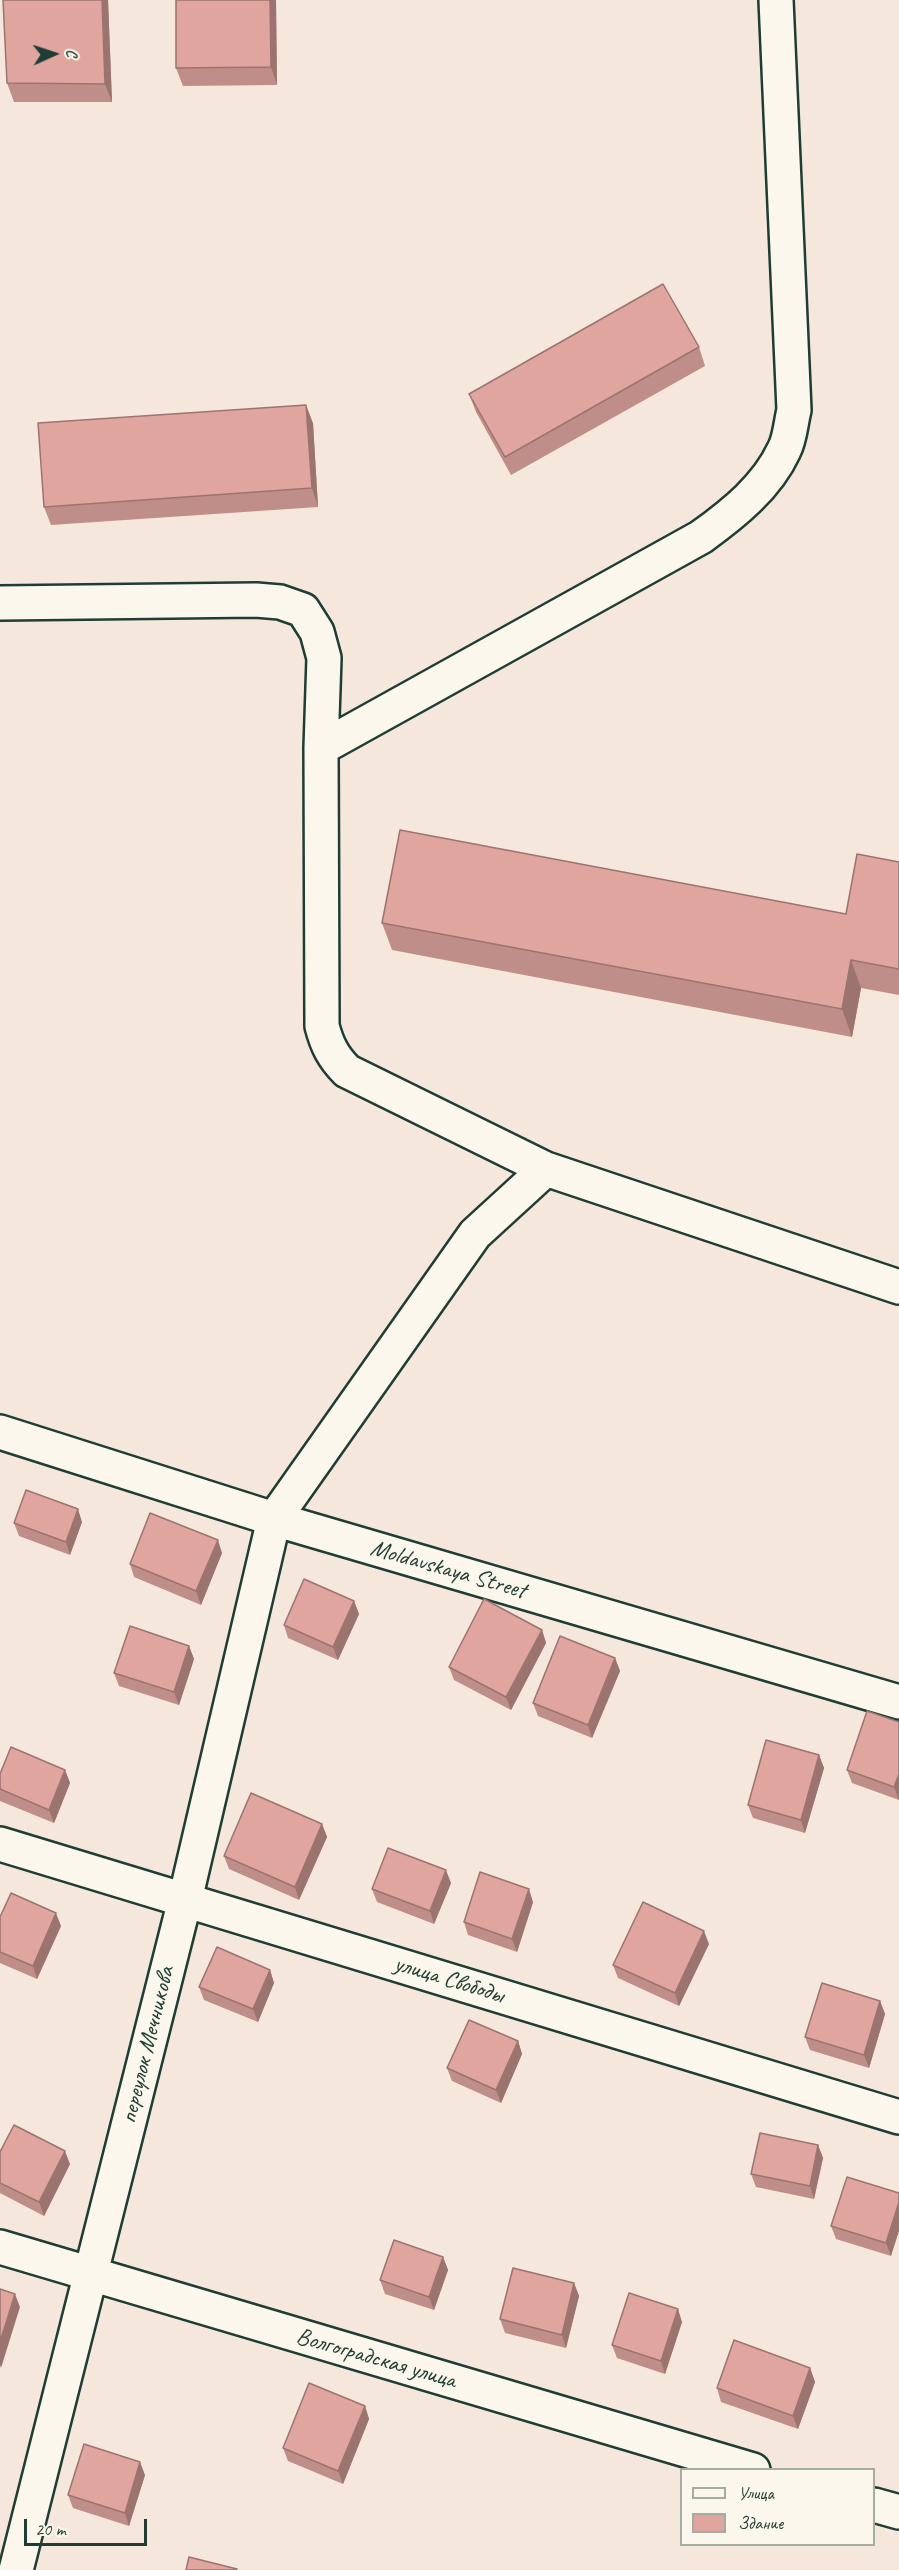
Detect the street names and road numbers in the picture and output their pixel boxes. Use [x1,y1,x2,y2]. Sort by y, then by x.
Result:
street label: Moldavskaya Street [367,1534,529,1606]
street label: улица Свободы [391,1950,507,2010]
street label: переулок Мечникова [115,1964,181,2126]
street label: Волгоградская улица [293,2322,459,2396]

